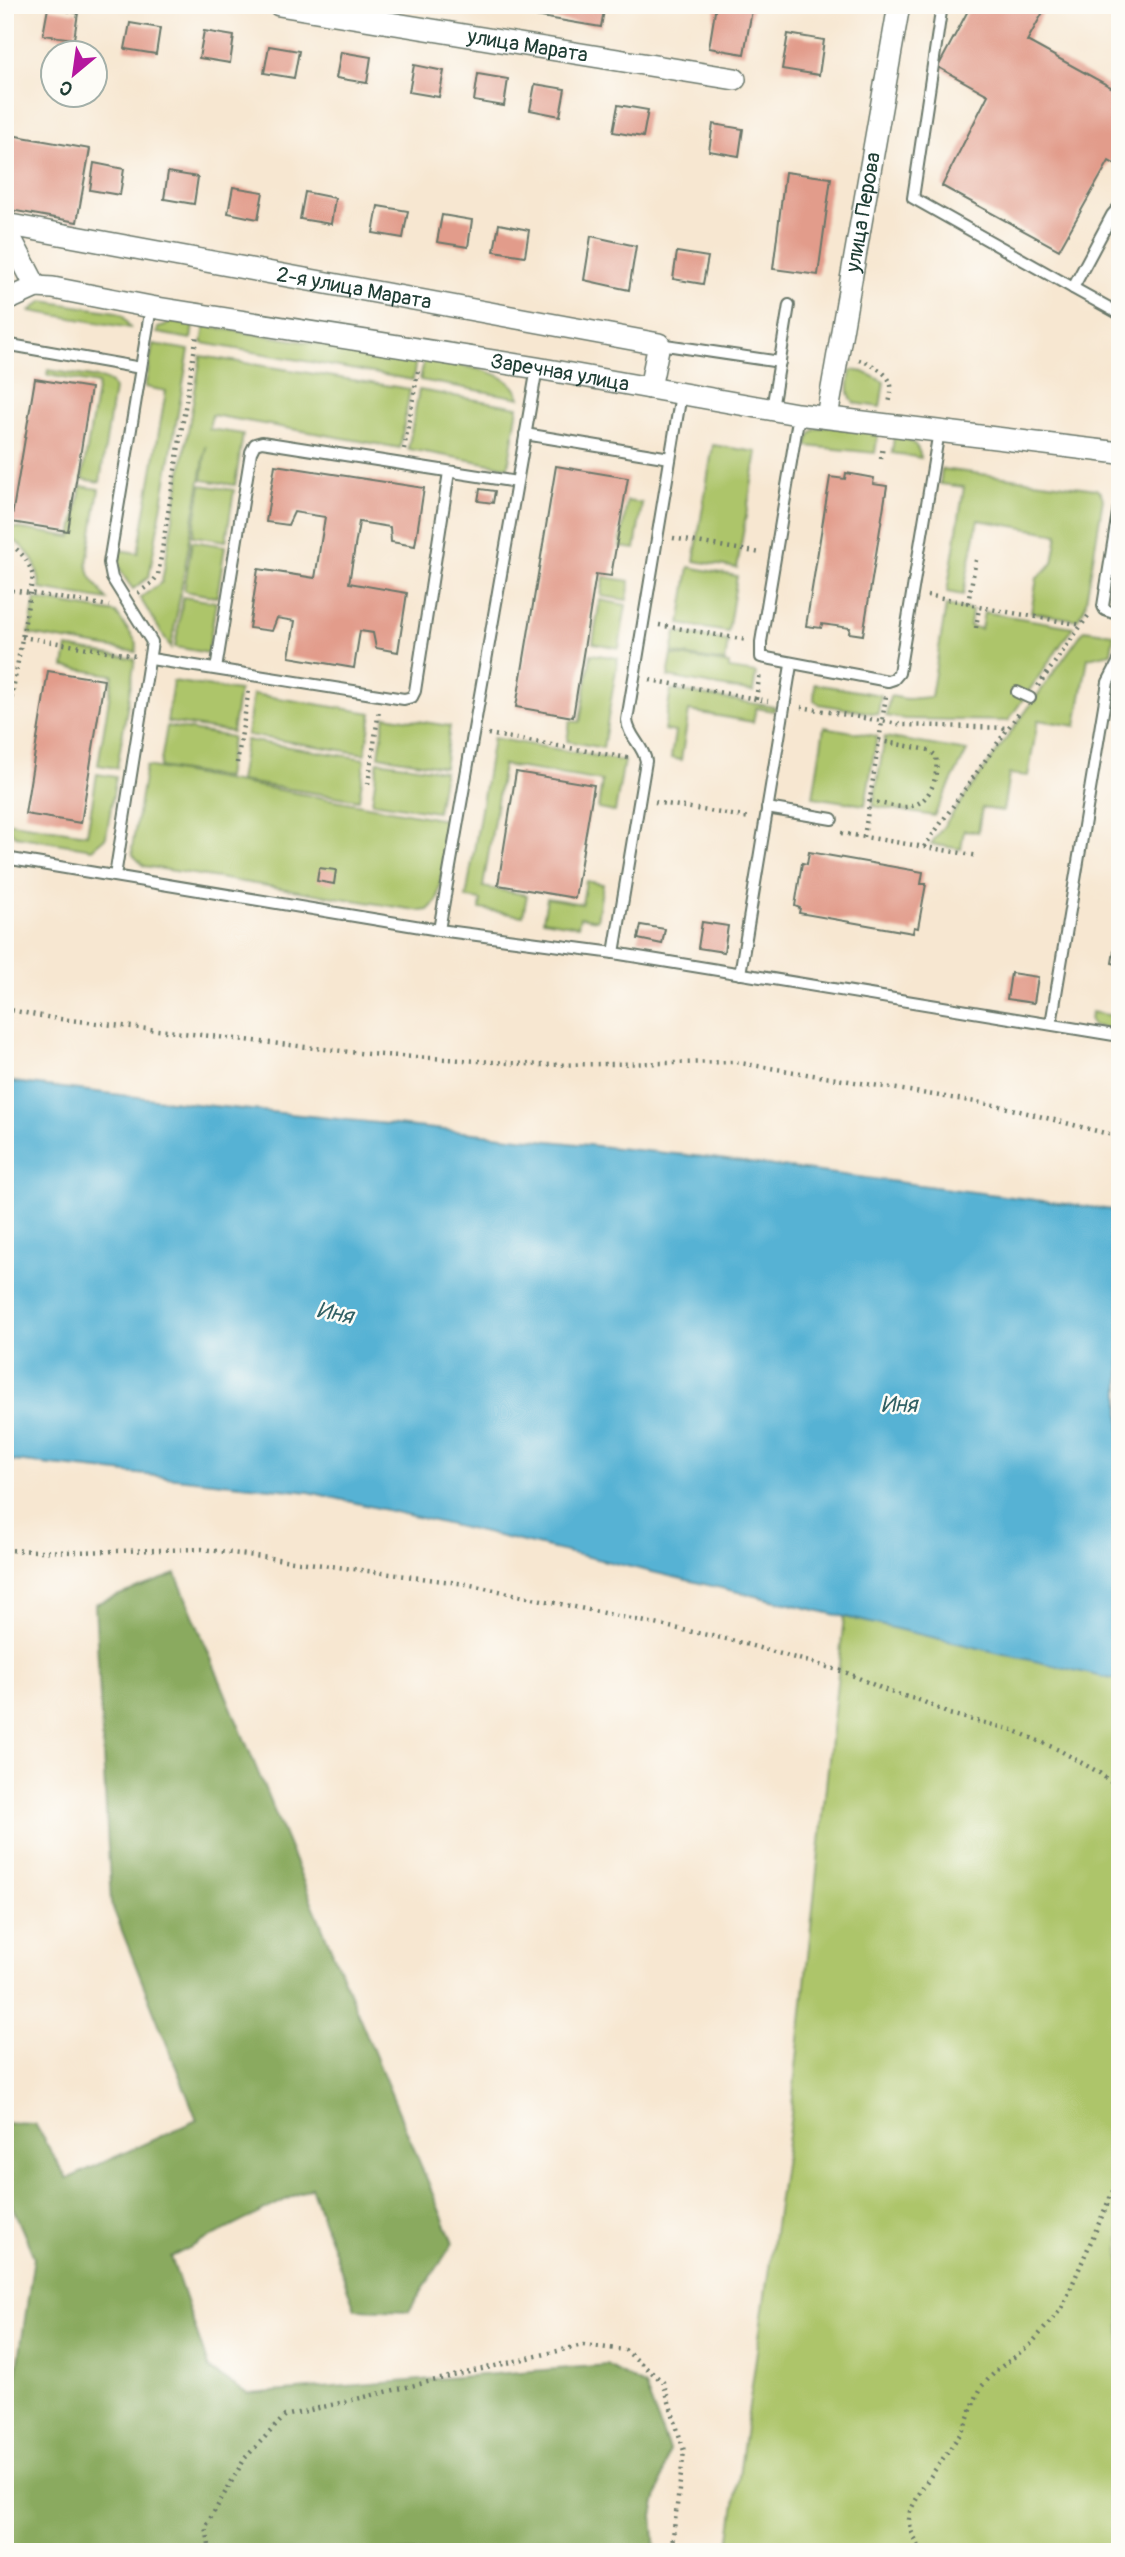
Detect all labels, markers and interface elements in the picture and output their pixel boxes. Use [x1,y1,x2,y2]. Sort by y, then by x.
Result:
street label: улица Марата [465,22,590,68]
north arrow [38,38,108,108]
text: С [55,75,77,101]
street label: улица Перова [839,150,887,275]
street label: 2-я улица Марата [275,261,434,316]
street label: Заречная улица [489,347,631,398]
water label: Иня [315,1295,358,1331]
water label: Иня [881,1390,919,1419]

